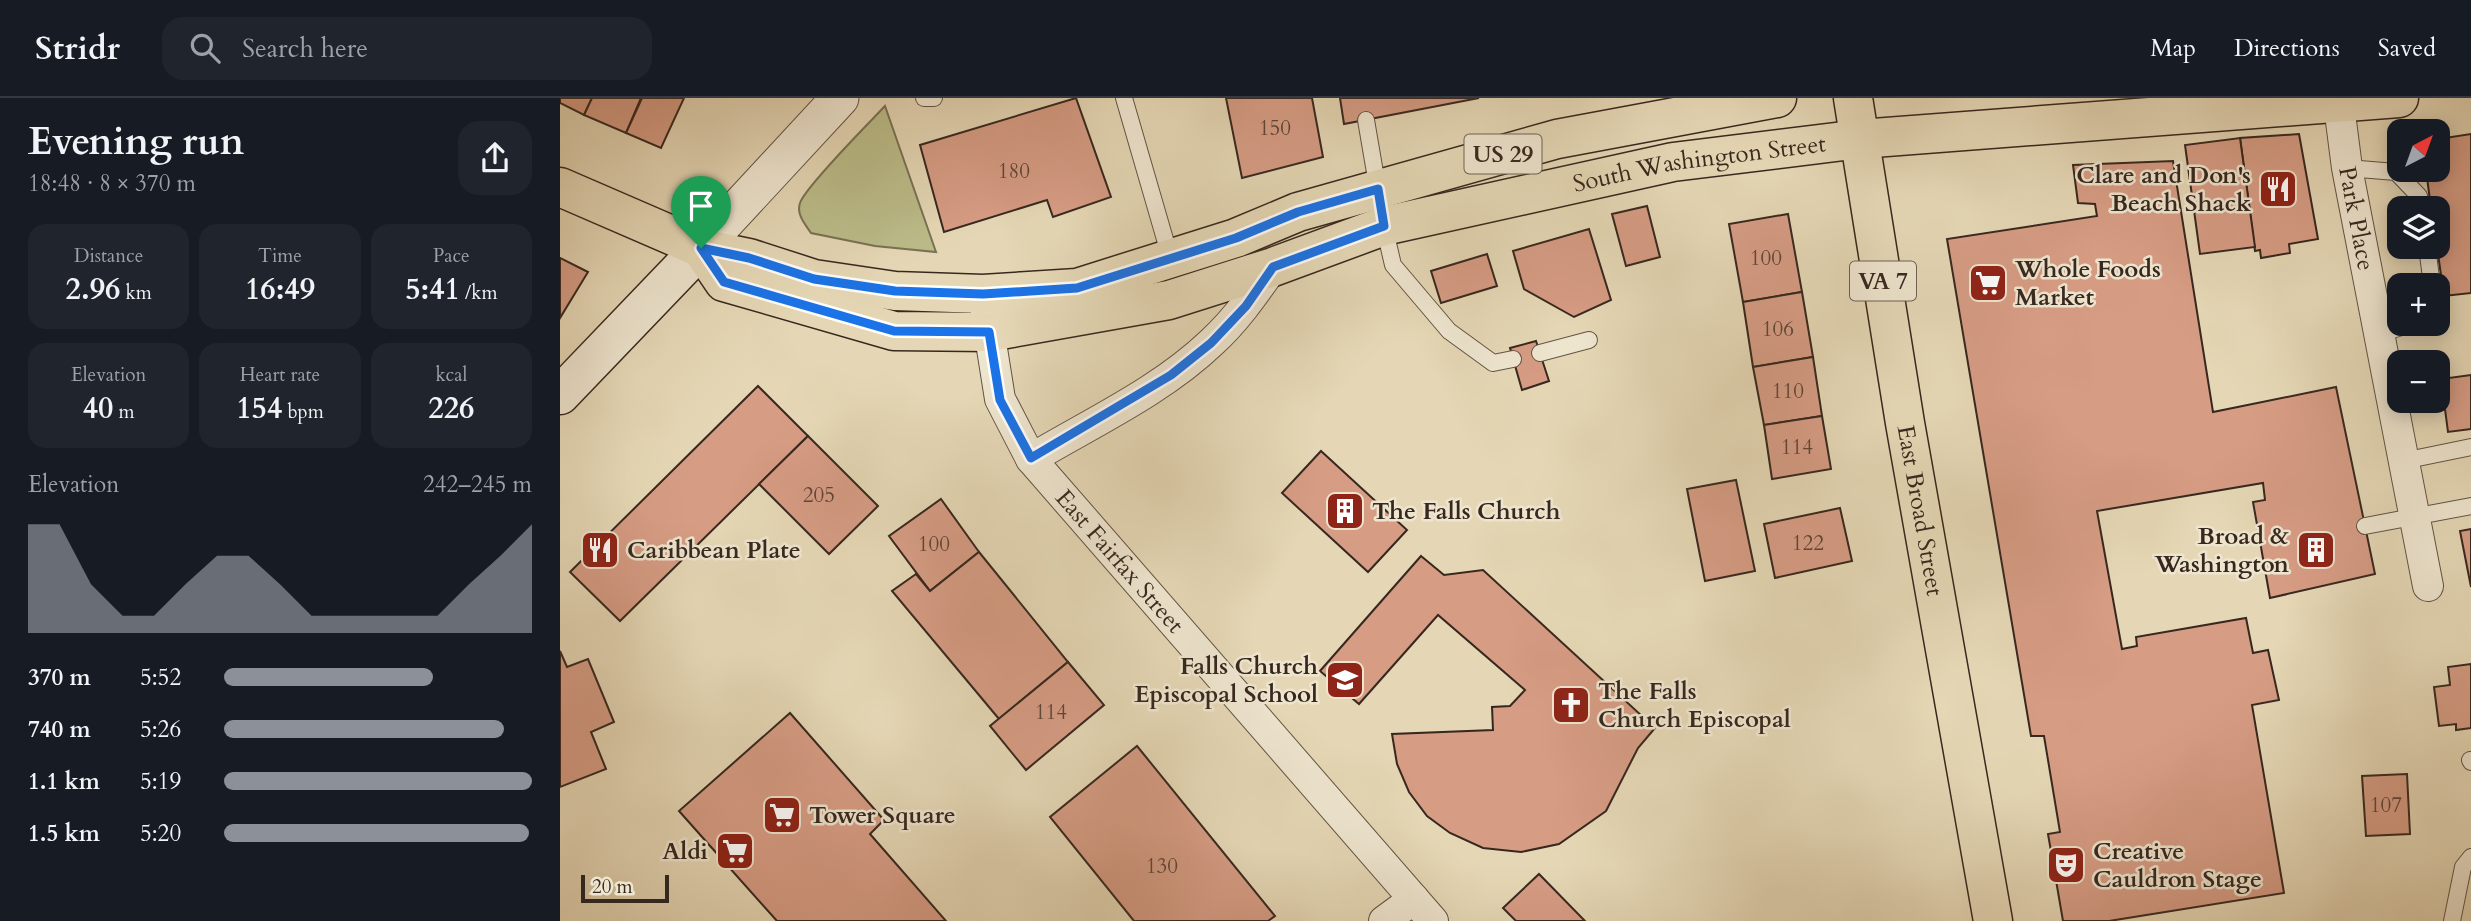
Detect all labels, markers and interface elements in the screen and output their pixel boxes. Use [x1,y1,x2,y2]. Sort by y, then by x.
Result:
search box [162,17,652,80]
text: Stridr [35,26,120,71]
icon: search [186,29,224,67]
text: Search here [242,31,368,66]
text: Map [2150,32,2196,65]
text: Directions [2234,32,2340,65]
text: Saved [2378,32,2436,65]
house number: 150 [1259,114,1291,143]
text: Evening run [28,116,244,168]
north arrow [2387,119,2450,182]
map controls [2387,119,2450,413]
button: share [458,121,532,195]
street label: South Washington Street [1570,127,1828,200]
road number: US 29 [1464,134,1542,174]
house number: 180 [998,157,1030,186]
place label: Clare and Don's Beach Shack [2076,159,2251,220]
street label: Park Place [2331,164,2383,273]
text: 18:48 · 8 × 370 m [28,168,196,199]
restaurant icon: Clare and Don's Beach Shack [2257,168,2299,210]
pin [671,176,731,248]
icon: arrive [682,187,720,225]
button: layers [2387,196,2450,259]
text: Distance [74,243,143,269]
text: Time [258,243,302,269]
text: Pace [433,243,470,269]
house number: 100 [1750,244,1782,273]
place label: Whole Foods Market [2014,253,2161,314]
road number: VA 7 [1850,262,1916,300]
supermarket icon: Whole Foods Market [1967,262,2009,304]
text: 2.96 [66,269,120,310]
text: 16:49 [245,269,315,310]
text: 5:41 [405,269,460,310]
button: + [2387,273,2450,336]
text: km [120,280,152,306]
text: /km [460,280,497,306]
house number: 106 [1762,315,1794,344]
button: − [2387,350,2450,413]
text: Elevation [71,362,146,388]
text: Heart rate [240,362,320,388]
text: kcal [435,362,467,388]
house number: 110 [1772,377,1804,406]
text: 40 [83,388,113,429]
text: 154 [236,388,282,429]
text: 226 [428,388,474,429]
text: m [113,399,135,425]
text: bpm [282,399,324,425]
street label: East Broad Street [1889,423,1952,599]
house number: 114 [1781,433,1813,462]
text: Elevation [28,469,119,500]
text: 242–245 m [423,469,532,500]
house number: 205 [803,481,835,510]
street label: East Fairfax Street [1048,482,1192,640]
building icon: The Falls Church [1324,490,1366,532]
place label: The Falls Church [1372,495,1560,528]
place label: Broad & Washington [2153,520,2290,581]
restaurant icon: Caribbean Plate [579,529,621,571]
house number: 122 [1792,529,1824,558]
building icon: Broad & Washington [2295,529,2337,571]
house number: 100 [918,530,950,559]
place label: Caribbean Plate [627,534,801,567]
place label: Falls Church Episcopal School [1134,650,1318,711]
school or university icon: Falls Church Episcopal School [1324,659,1366,701]
text: 370 m [28,662,91,693]
text: 5:52 [140,662,181,693]
place label: The Falls Church Episcopal [1598,675,1791,736]
church icon: The Falls Church Episcopal [1550,684,1592,726]
house number: 114 [1035,698,1067,727]
text: 740 m [28,714,91,745]
text: 5:26 [140,714,181,745]
text: 1.1 km [28,766,100,797]
text: 5:19 [140,766,181,797]
house number: 107 [2370,791,2402,820]
supermarket icon: Tower Square [761,794,803,836]
place label: Tower Square [809,799,956,832]
text: 1.5 km [28,818,100,849]
text: 5:20 [140,818,181,849]
supermarket icon: Aldi [714,830,756,872]
place label: Aldi [662,835,708,868]
place label: Creative Cauldron Stage [2093,835,2262,896]
theatre icon: Creative Cauldron Stage [2045,844,2087,886]
house number: 130 [1146,852,1178,881]
scale bar [581,872,668,904]
text: 20 m [592,874,633,900]

